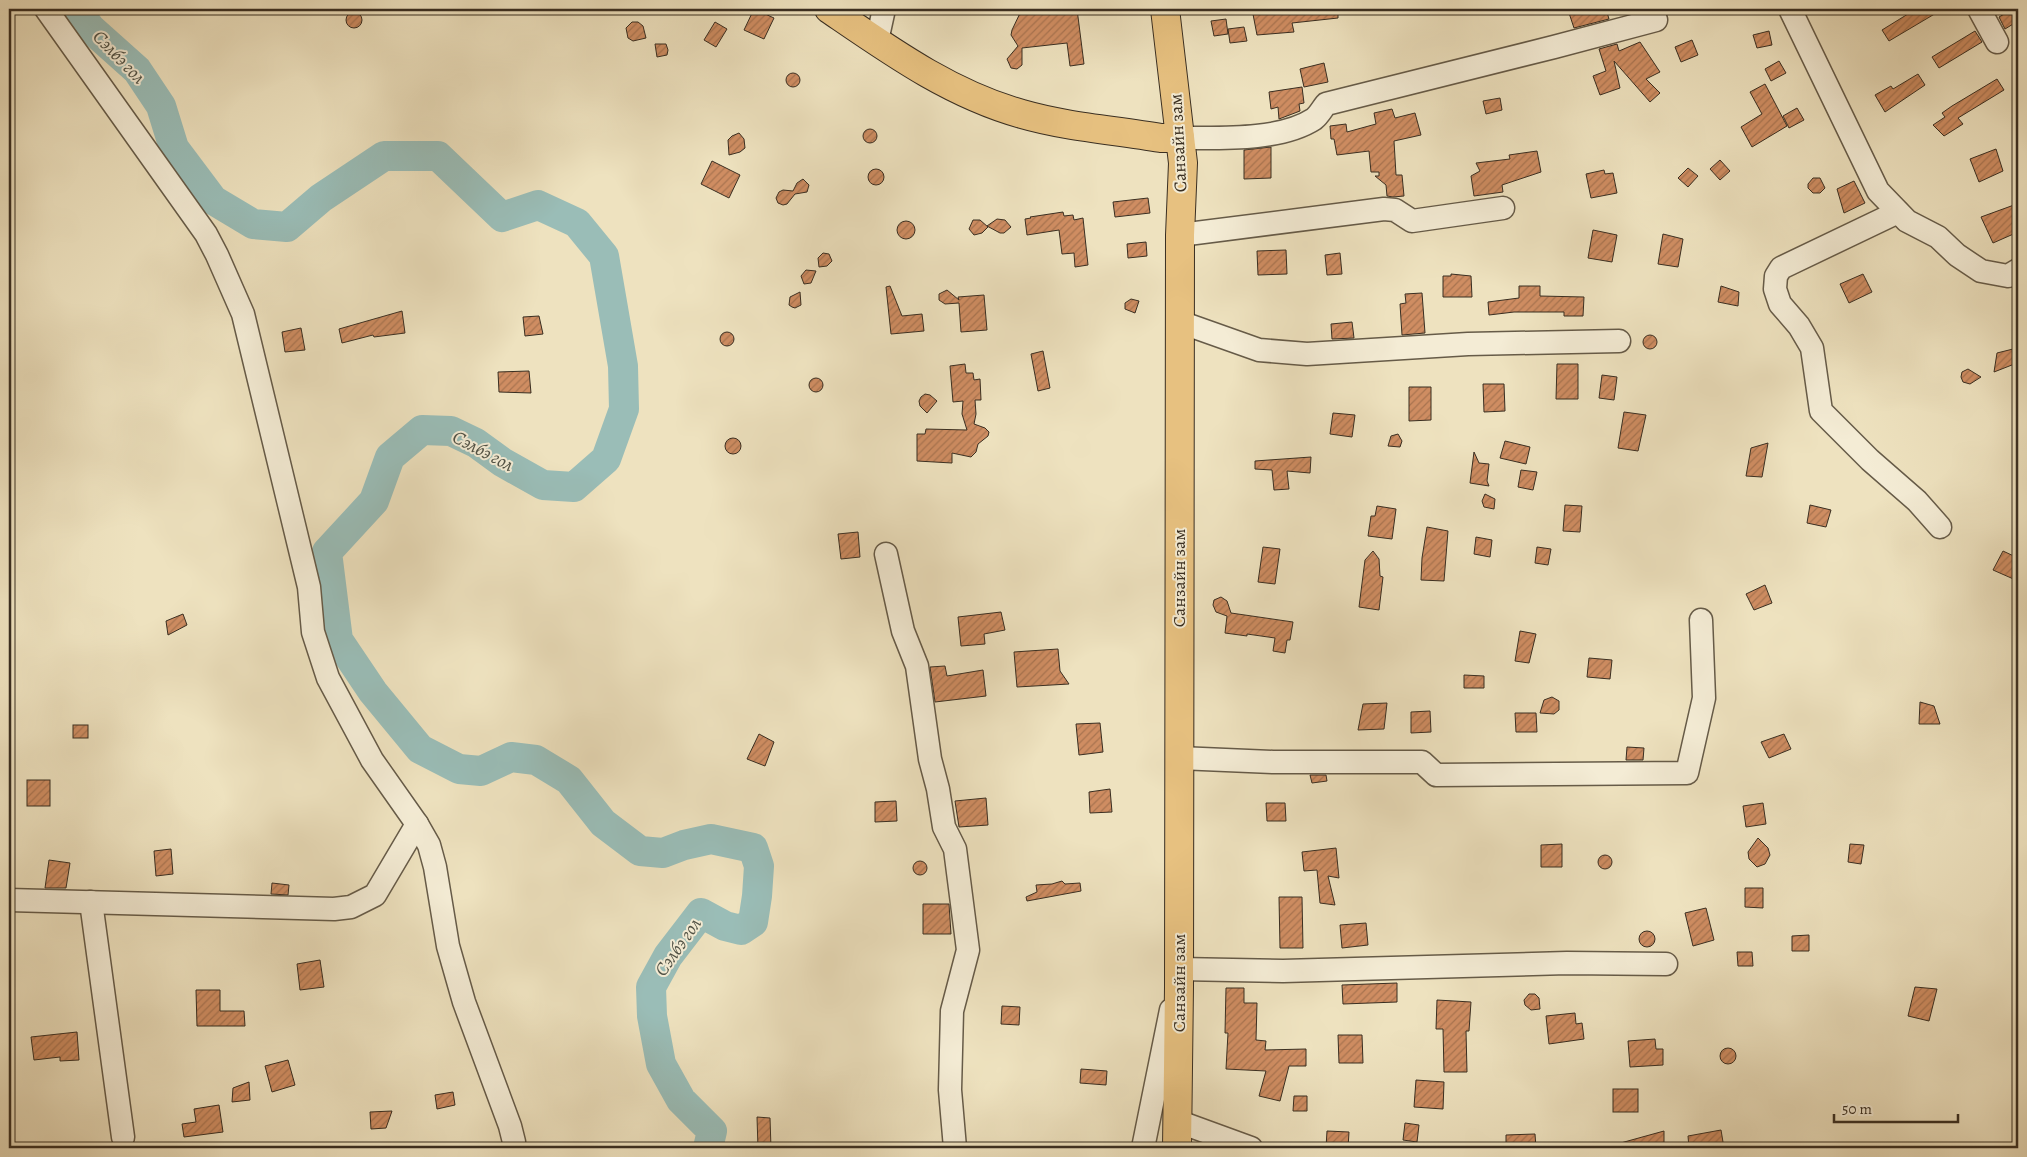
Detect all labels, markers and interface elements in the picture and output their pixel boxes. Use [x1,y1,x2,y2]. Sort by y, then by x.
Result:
water label: Сэлбэ гол [87,24,152,90]
street label: Санзайн зам [1163,93,1193,193]
water label: Сэлбэ гол [448,424,519,478]
street label: Санзайн зам [1167,529,1191,627]
water label: Сэлбэ гол [648,912,708,981]
street label: Санзайн зам [1167,934,1191,1032]
scale bar [1834,1092,1958,1124]
text: 50 m [1842,1099,1872,1119]

